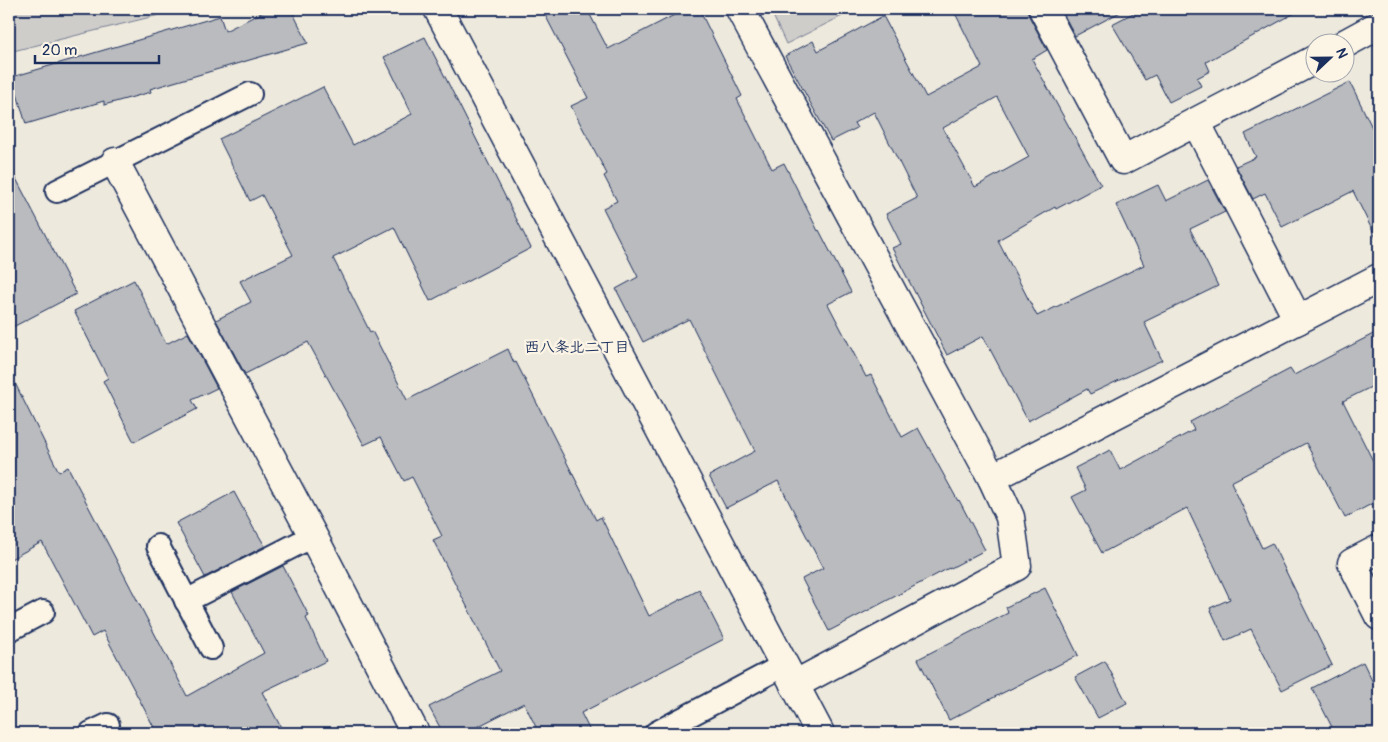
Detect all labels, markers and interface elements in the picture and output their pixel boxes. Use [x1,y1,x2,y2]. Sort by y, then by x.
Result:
scale bar [35,32,159,64]
north arrow [1306,32,1356,82]
text: 20 m [42,41,77,60]
text: N [1332,46,1351,61]
district label: 西八条北二丁目 [524,338,630,357]

